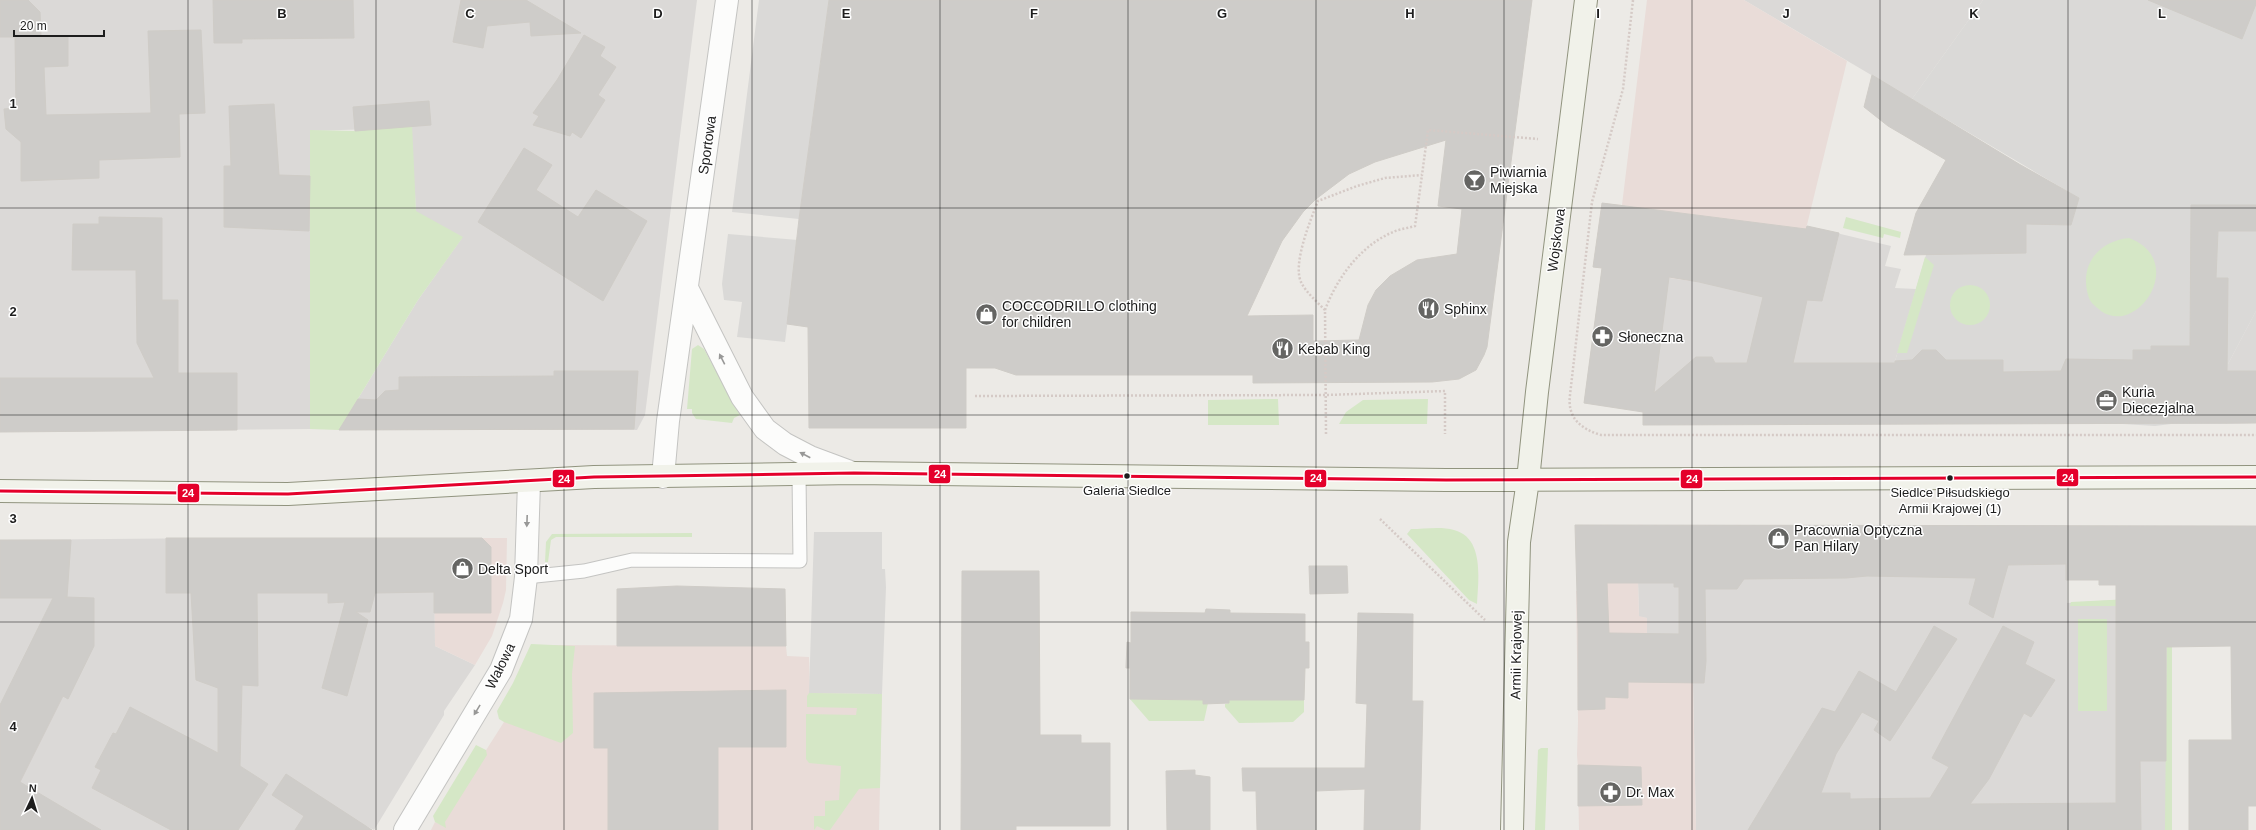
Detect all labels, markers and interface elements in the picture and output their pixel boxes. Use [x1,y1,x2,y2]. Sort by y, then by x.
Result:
text: B [277,6,287,21]
text: C [465,6,475,21]
text: D [653,6,663,21]
text: E [842,6,851,21]
text: F [1030,6,1038,21]
text: G [1217,6,1227,21]
text: H [1405,6,1415,21]
text: I [1596,6,1600,21]
text: J [1782,6,1790,21]
text: K [1969,6,1979,21]
text: L [2158,6,2166,21]
scale bar [14,12,104,38]
text: 20 m [20,19,47,33]
text: 1 [9,96,17,111]
street label: Sportowa [695,114,719,175]
place label: Piwiarnia Miejska [1490,164,1547,196]
bar icon: Piwiarnia Miejska [1462,167,1488,193]
street label: Wojskowa [1544,207,1568,273]
restaurant icon: Sphinx [1416,296,1442,322]
place label: COCCODRILLO clothing for children [1002,298,1157,330]
shop icon: COCCODRILLO clothing for children [973,301,999,327]
place label: Sphinx [1444,301,1487,317]
text: 2 [9,304,17,319]
pharmacy icon: Słoneczna [1590,324,1616,350]
place label: Słoneczna [1618,329,1684,345]
restaurant icon: Kebab King [1270,336,1296,362]
place label: Kebab King [1298,341,1370,357]
one-way arrow [719,353,726,364]
place label: Kuria Diecezjalna [2122,384,2195,416]
office icon: Kuria Diecezjalna [2093,387,2119,413]
one-way arrow [799,451,811,458]
line badge: 24 [928,464,951,484]
text: 24 [934,468,947,480]
line badge: 24 [2056,468,2079,487]
line badge: 24 [552,469,575,488]
line badge: 24 [1304,469,1327,488]
line badge: 24 [1680,469,1703,489]
marker: Galeria Siedlce [1122,471,1132,481]
text: 24 [1310,472,1323,484]
text: 24 [2062,472,2075,484]
text: 24 [558,473,571,485]
text: 24 [1686,473,1699,485]
marker: Siedlce Piłsudskiego Armii Krajowej (1) [1945,473,1955,483]
line badge: 24 [177,483,200,503]
place label: Galeria Siedlce [1083,483,1171,498]
place label: Siedlce Piłsudskiego Armii Krajowej (1) [1890,485,2010,516]
text: 24 [182,487,195,499]
text: 3 [9,511,17,526]
one-way arrow [524,515,530,528]
place label: Pracownia Optyczna Pan Hilary [1794,522,1923,554]
shop icon: Pracownia Optyczna Pan Hilary [1766,525,1792,551]
shop icon: Delta Sport [450,556,476,582]
place label: Delta Sport [478,561,548,577]
street label: Armii Krajowej [1507,610,1525,700]
street label: Wałowa [482,640,518,692]
one-way arrow [474,704,481,716]
text: 4 [9,719,17,734]
north arrow [12,778,52,818]
pharmacy icon: Dr. Max [1597,779,1623,805]
text: N [28,782,37,794]
place label: Dr. Max [1626,784,1674,800]

